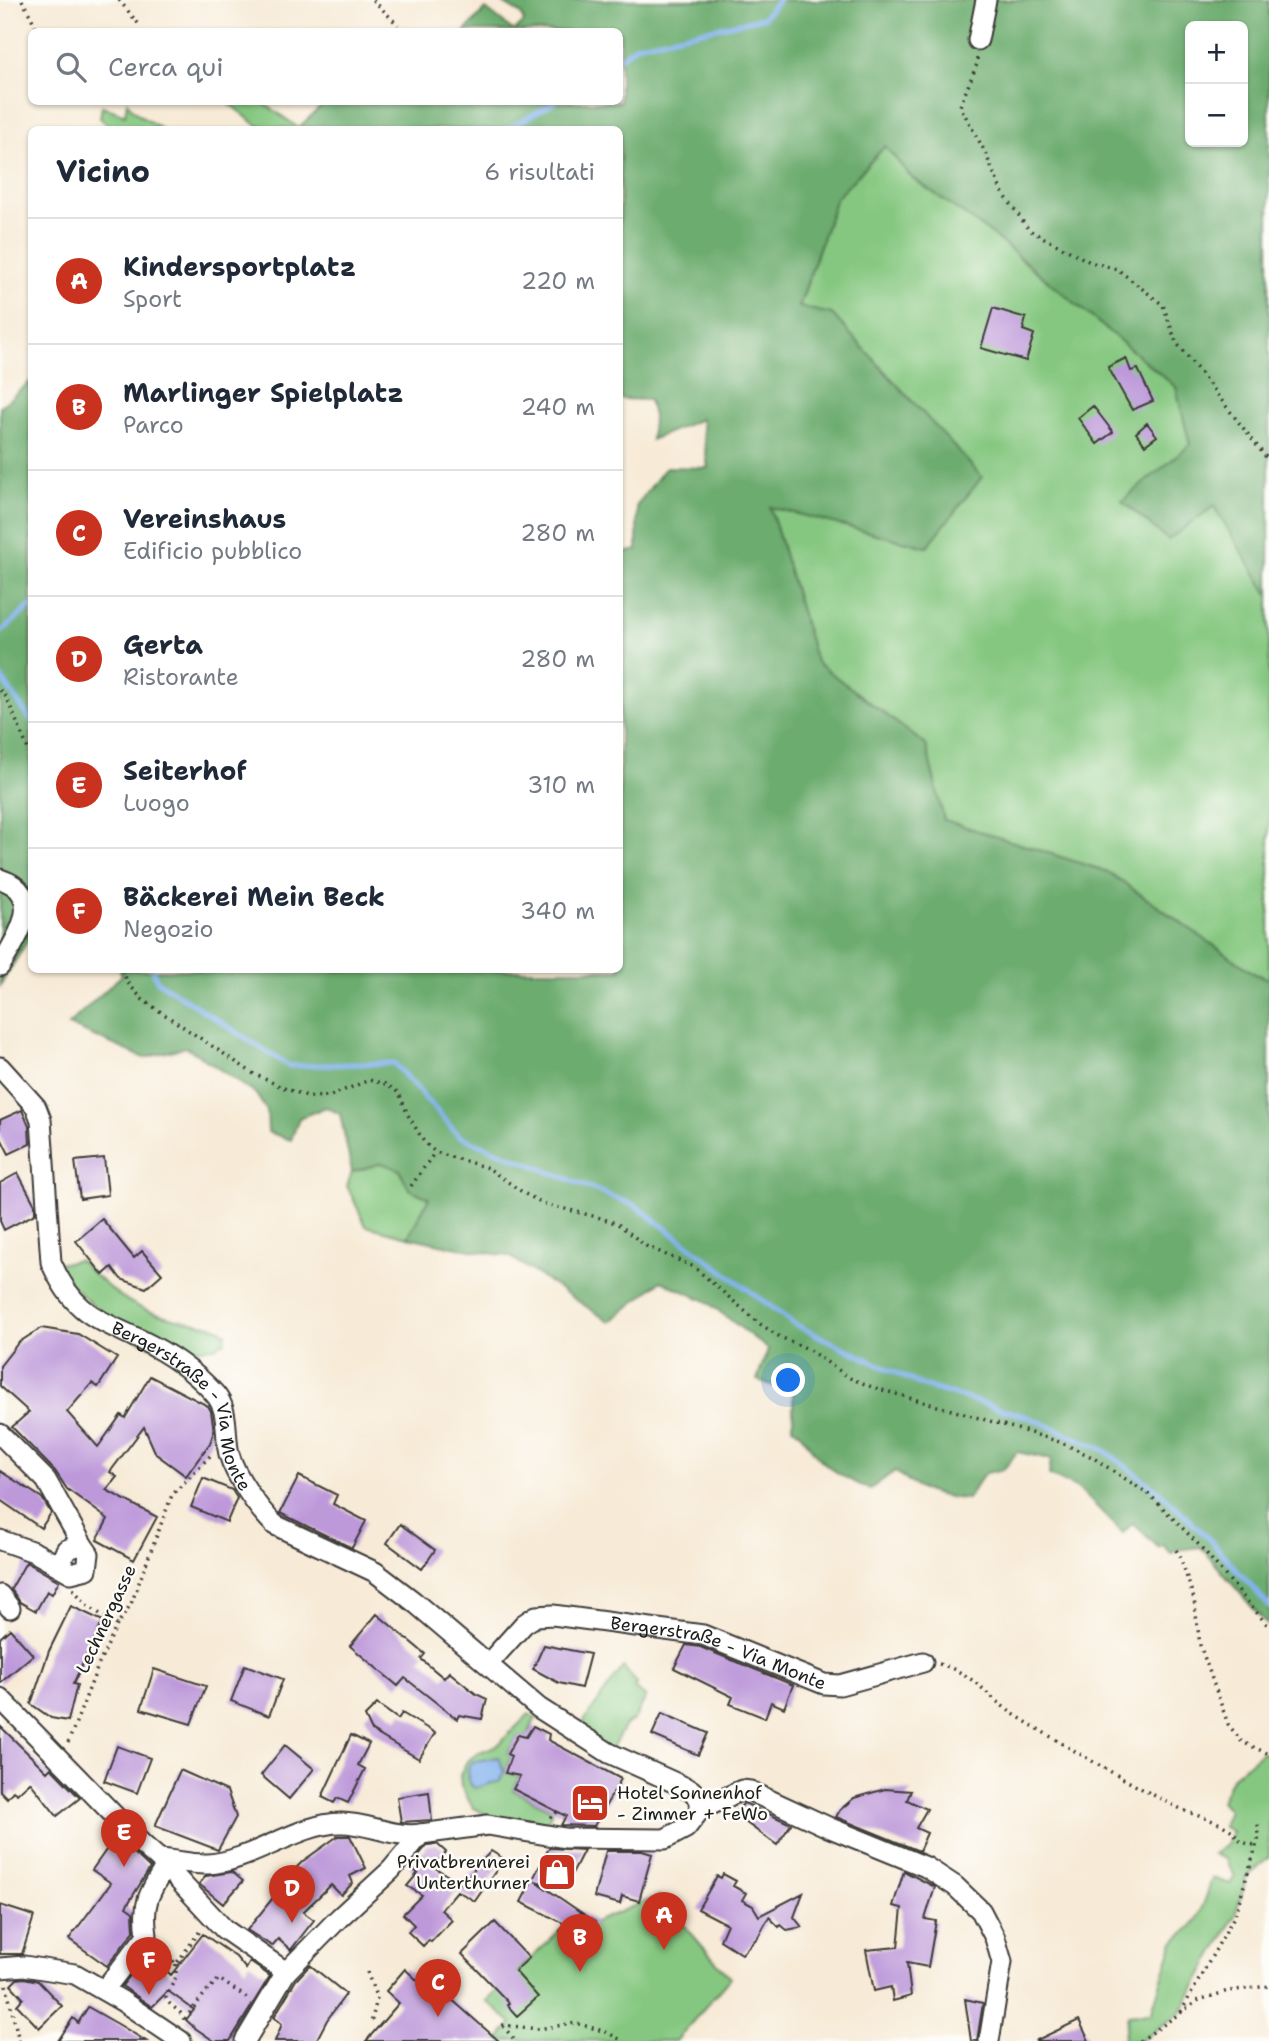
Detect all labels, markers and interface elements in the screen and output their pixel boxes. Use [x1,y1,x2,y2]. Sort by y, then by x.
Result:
map controls [1185,21,1248,147]
button: + [1185,21,1248,84]
search box [28,28,623,105]
icon: search [52,48,90,86]
text: Cerca qui [108,49,224,84]
button: − [1185,84,1248,147]
text: Vicino [56,151,150,192]
text: 6 risultati [484,157,595,187]
text: Kindersportplatz [123,249,356,284]
text: A [70,266,88,296]
text: 220 m [521,266,595,296]
text: Sport [123,284,182,314]
text: Marlinger Spielplatz [123,375,404,410]
text: B [72,392,86,422]
text: 240 m [521,392,595,422]
text: Parco [123,410,184,440]
text: Vereinshaus [123,501,286,536]
text: C [72,518,86,548]
text: 280 m [520,518,595,548]
text: Edificio pubblico [123,536,302,566]
text: Gerta [123,627,203,662]
text: D [71,644,87,674]
text: 280 m [520,644,595,674]
text: Ristorante [123,662,239,692]
text: Seiterhof [123,753,247,788]
text: E [71,770,87,800]
text: 310 m [527,770,595,800]
text: Luogo [123,788,190,818]
text: Bäckerei Mein Beck [123,879,385,914]
text: F [72,896,86,926]
text: 340 m [520,896,595,926]
text: Negozio [123,914,214,944]
street label: Bergerstraße - Via Monte [108,1316,257,1496]
your location [771,1363,805,1397]
street label: Lechnergasse [70,1561,142,1677]
street label: Bergerstraße - Via Monte [609,1611,830,1696]
place label: Hotel Sonnenhof - Zimmer + FeWo [617,1781,768,1826]
hotel icon: Hotel Sonnenhof - Zimmer + FeWo [569,1782,611,1824]
pin: E [101,1809,147,1867]
place label: Privatbrennerei Unterthurner [397,1850,530,1895]
shop icon: Privatbrennerei Unterthurner [536,1851,578,1893]
pin: D [269,1865,315,1923]
pin: A [641,1892,687,1950]
pin: B [557,1914,603,1972]
pin: F [126,1937,172,1995]
pin: C [415,1959,461,2017]

